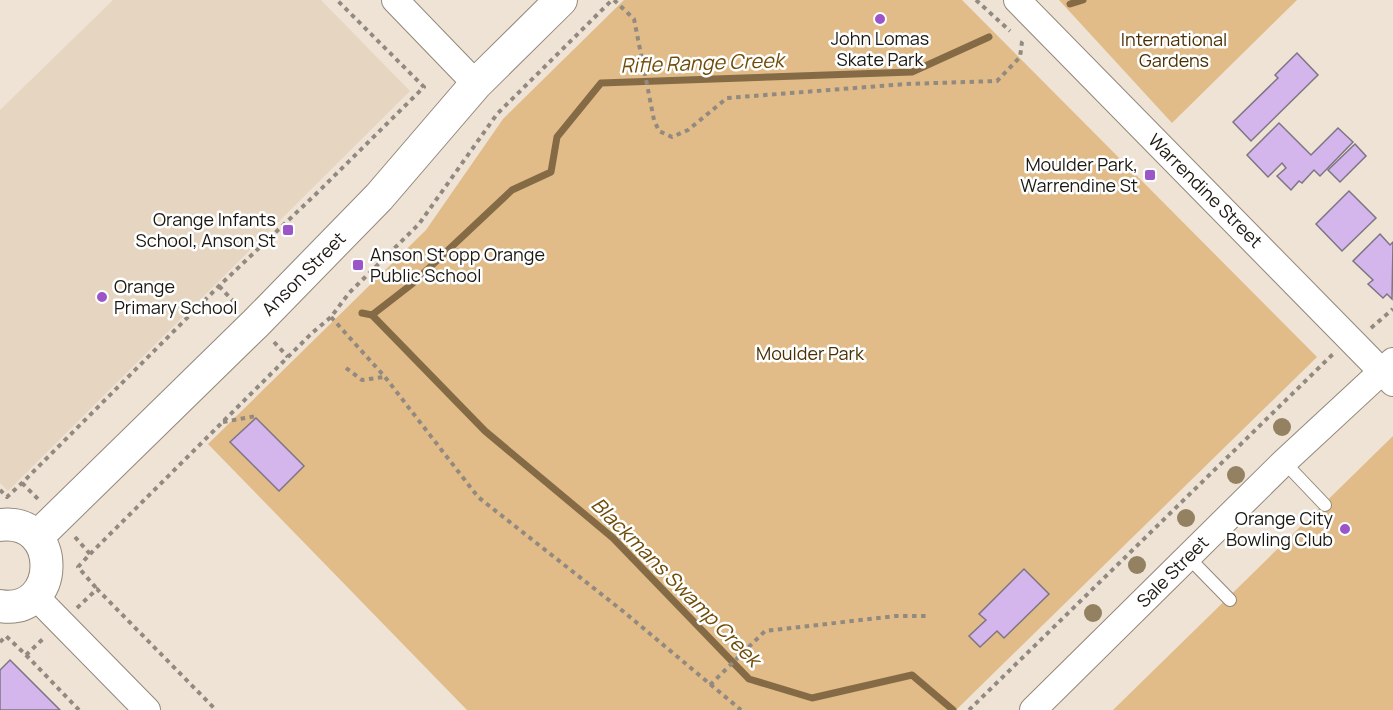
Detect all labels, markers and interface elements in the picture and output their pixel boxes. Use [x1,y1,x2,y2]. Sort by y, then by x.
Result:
marker: John Lomas Skate Park [873,12,887,26]
place label: John Lomas Skate Park [831,26,929,71]
park label: International Gardens [1121,27,1227,72]
water label: Rifle Range Creek [620,46,787,79]
street label: Warrendine Street [1143,128,1268,253]
place label: Moulder Park, Warrendine St [1020,152,1138,197]
marker: Moulder Park, Warrendine St [1143,168,1157,182]
place label: Orange Infants School, Anson St [136,207,276,252]
marker: Orange Infants School, Anson St [281,223,295,237]
street label: Anson Street [256,226,350,320]
place label: Anson St opp Orange Public School [370,242,545,287]
marker: Anson St opp Orange Public School [351,258,365,272]
place label: Orange Primary School [114,274,238,319]
marker: Orange Primary School [95,290,109,304]
park label: Moulder Park [756,341,865,365]
water label: Blackmans Swamp Creek [586,491,769,674]
place label: Orange City Bowling Club [1226,506,1334,551]
marker: Orange City Bowling Club [1338,522,1352,536]
street label: Sale Street [1131,530,1213,612]

